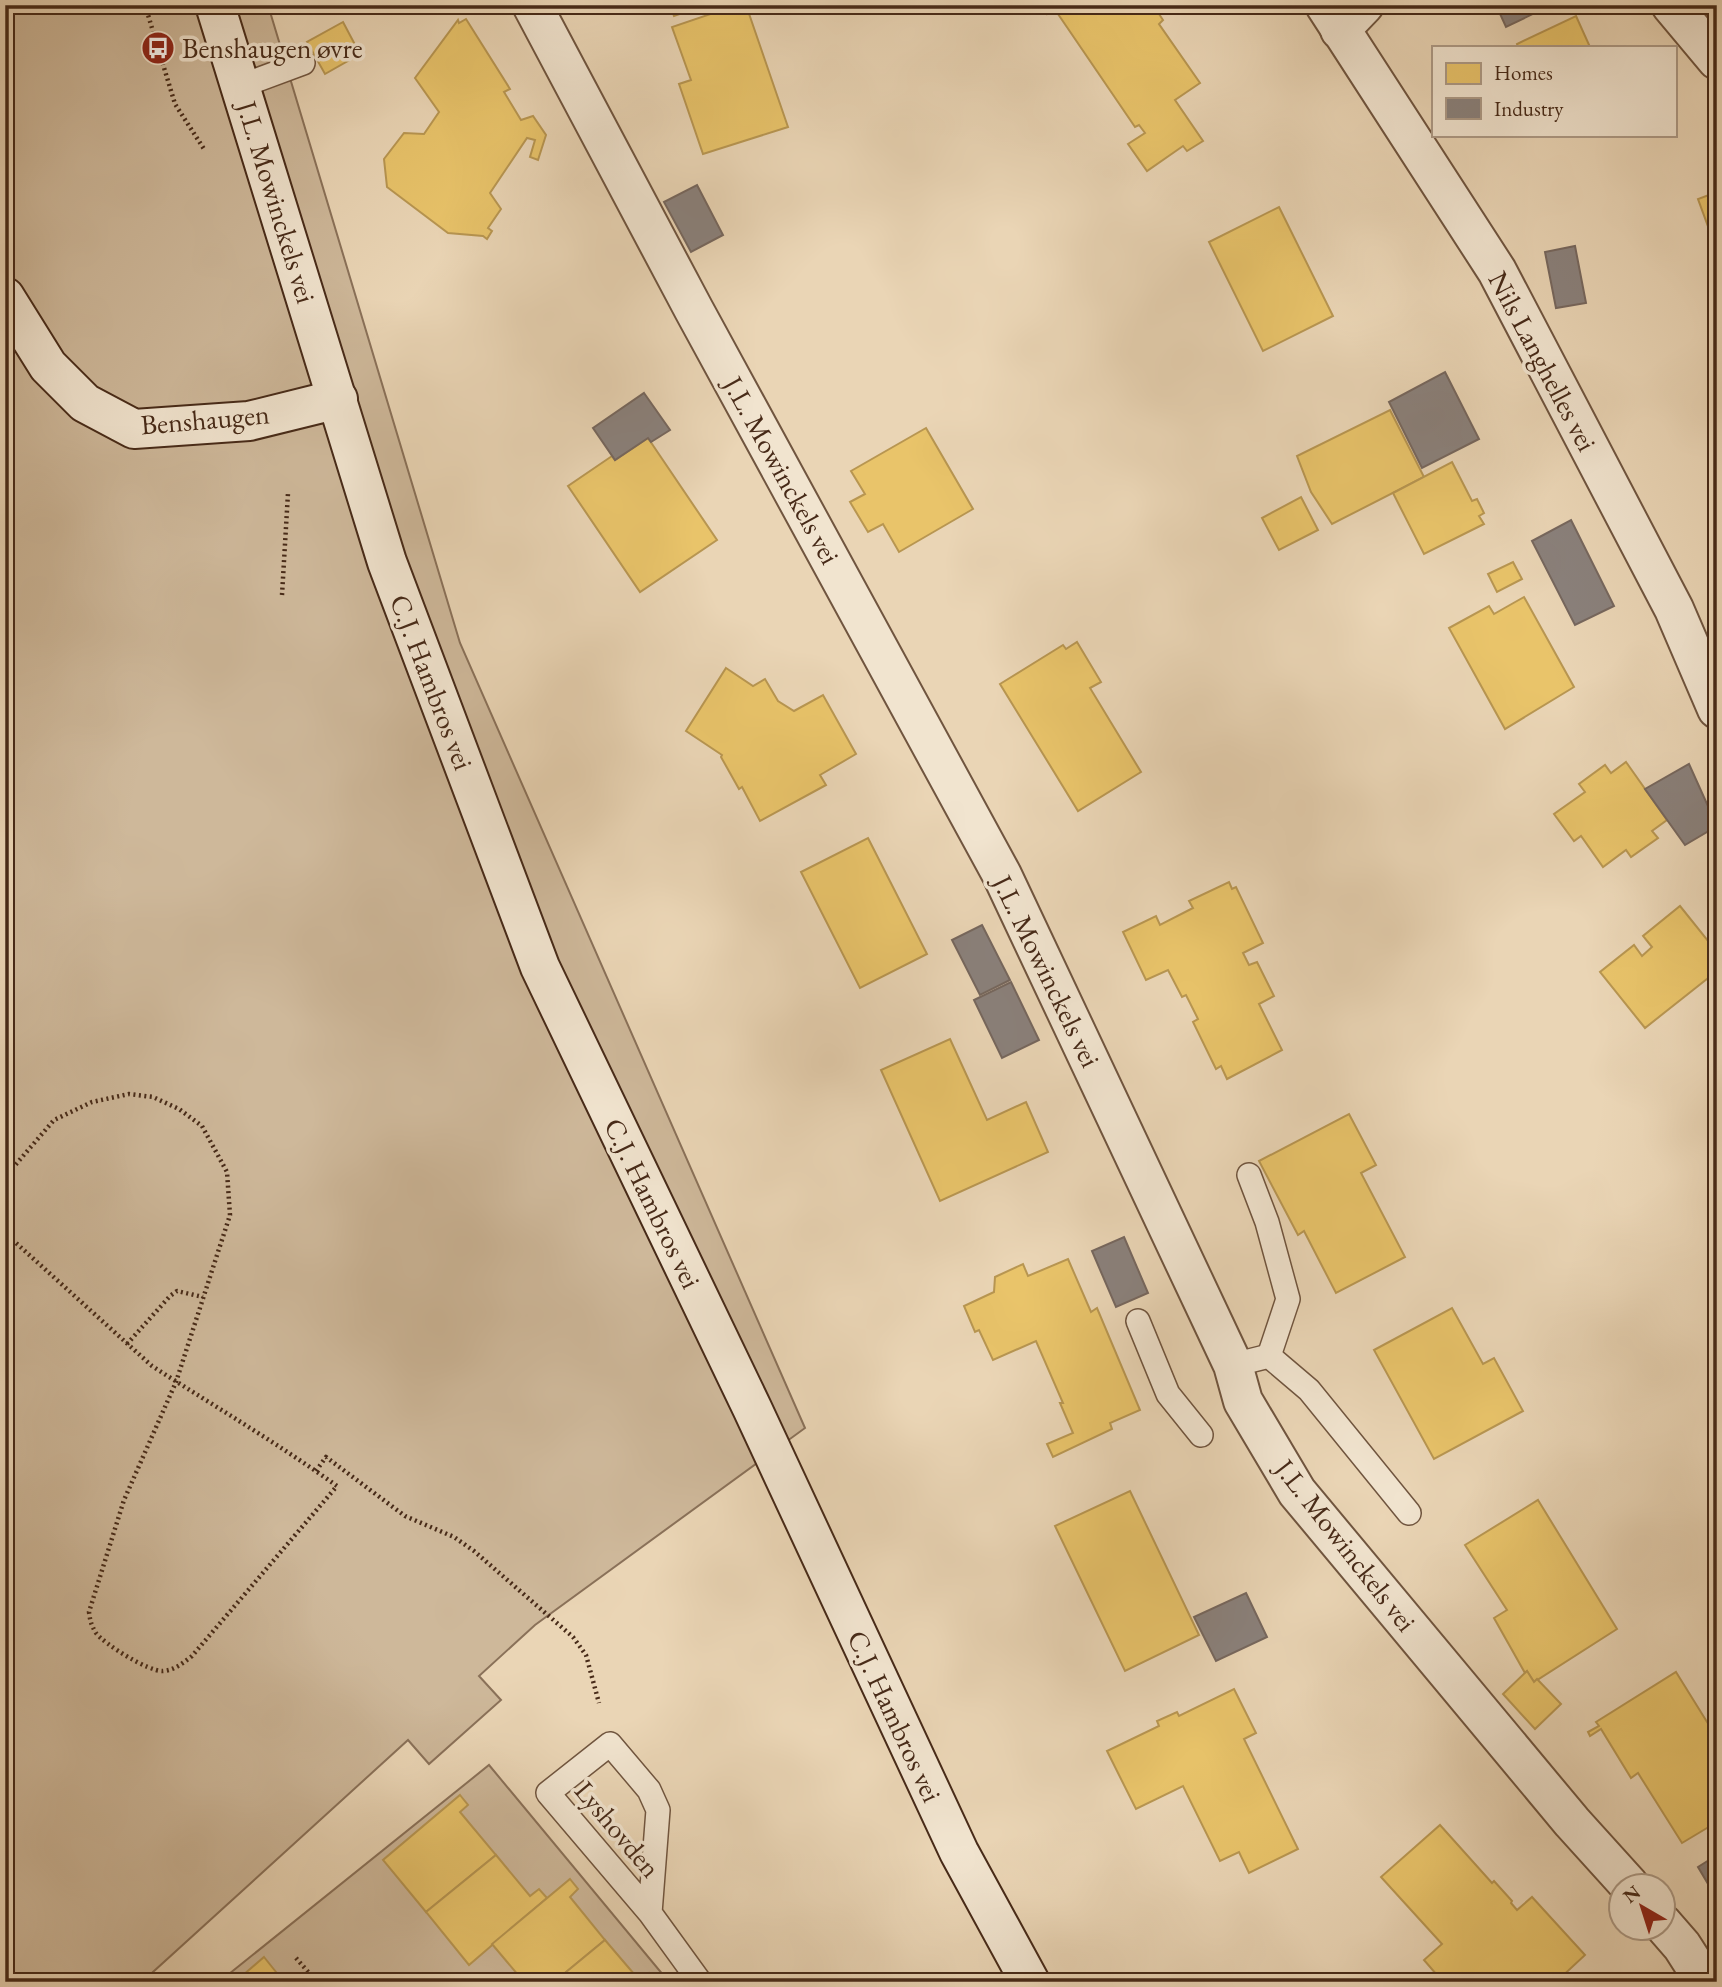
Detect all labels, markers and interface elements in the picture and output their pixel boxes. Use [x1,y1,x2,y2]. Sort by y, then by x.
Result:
bus stop icon: Benshaugen øvre [139,29,177,67]
place label: Benshaugen øvre [182,30,363,66]
legend [1432,46,1676,136]
text: Homes [1494,59,1553,86]
street label: J.L. Mowinckels vei [229,95,325,308]
text: Industry [1494,95,1564,122]
street label: Nils Langhelles vei [1480,265,1606,457]
street label: J.L. Mowinckels vei [715,368,849,570]
street label: Benshaugen [139,395,271,443]
street label: C.J. Hambros vei [382,589,482,775]
street label: J.L. Mowinckels vei [984,867,1109,1073]
street label: C.J. Hambros vei [596,1112,710,1294]
street label: J.L. Mowinckels vei [1266,1450,1425,1639]
street label: C.J. Hambros vei [840,1624,950,1808]
street label: Lyshovden [567,1773,669,1885]
north arrow [1606,1871,1676,1941]
text: N [1618,1879,1646,1909]

